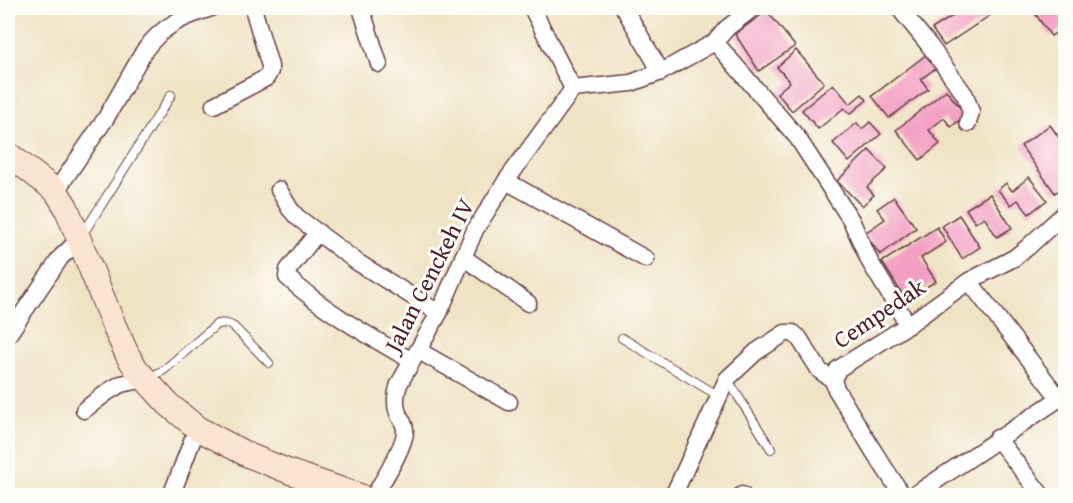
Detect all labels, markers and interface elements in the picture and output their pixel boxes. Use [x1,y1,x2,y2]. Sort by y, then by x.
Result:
street label: Jalan Cenckeh IV [374,192,483,361]
street label: Cempedak [826,269,933,357]

